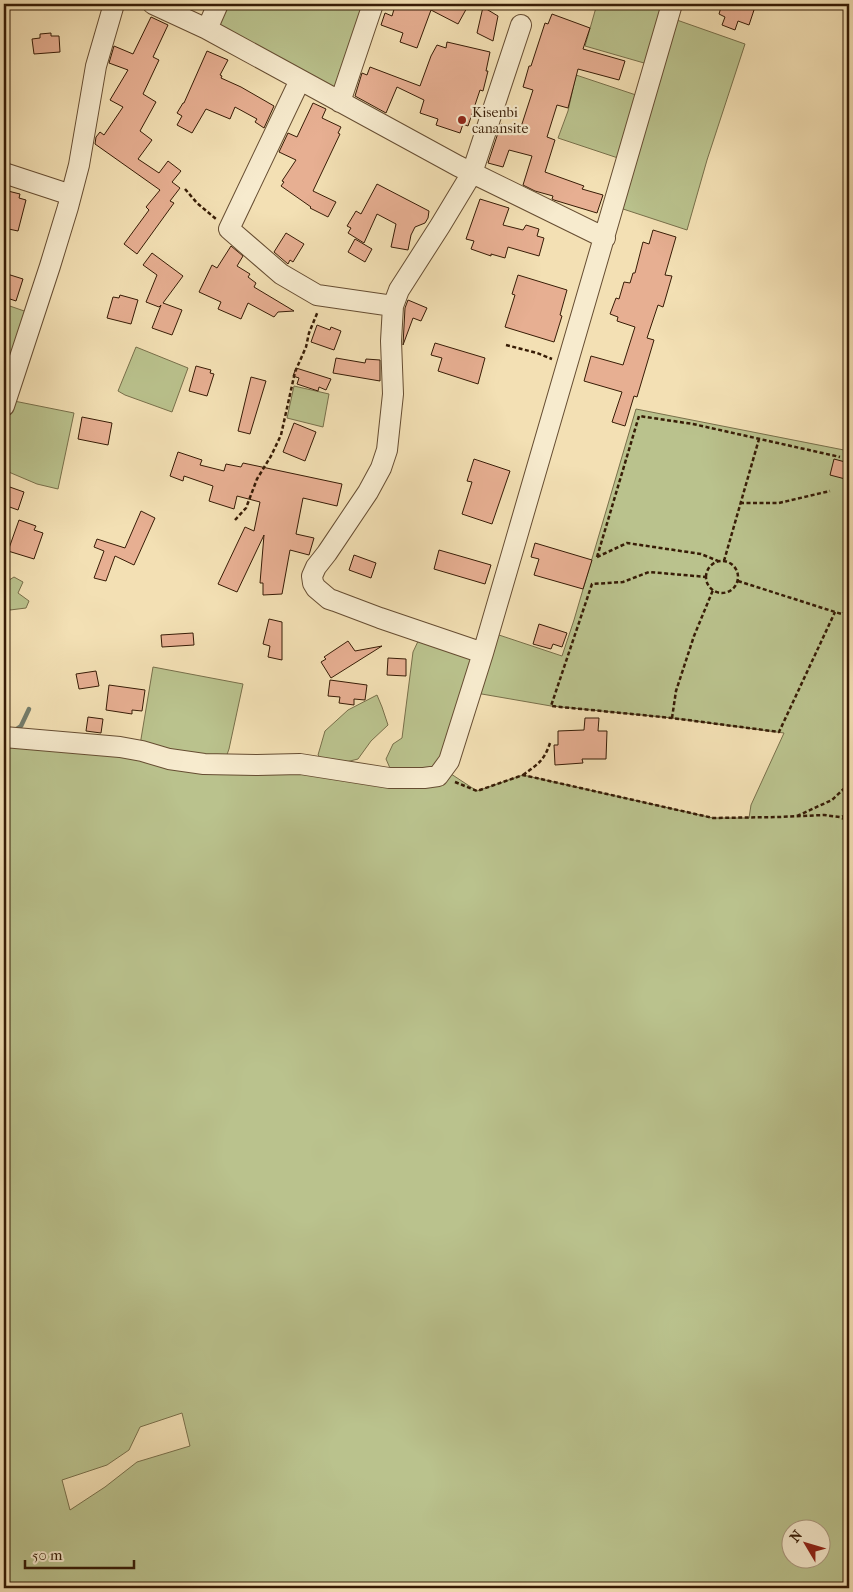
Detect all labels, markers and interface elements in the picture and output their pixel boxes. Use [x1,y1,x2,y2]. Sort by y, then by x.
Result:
place label: Kisenbi canansite [472,104,529,137]
marker: Kisenbi canansite [456,114,468,126]
north arrow [780,1520,830,1570]
text: N [786,1527,806,1546]
scale bar [25,1537,134,1569]
text: 50 m [32,1546,63,1564]

